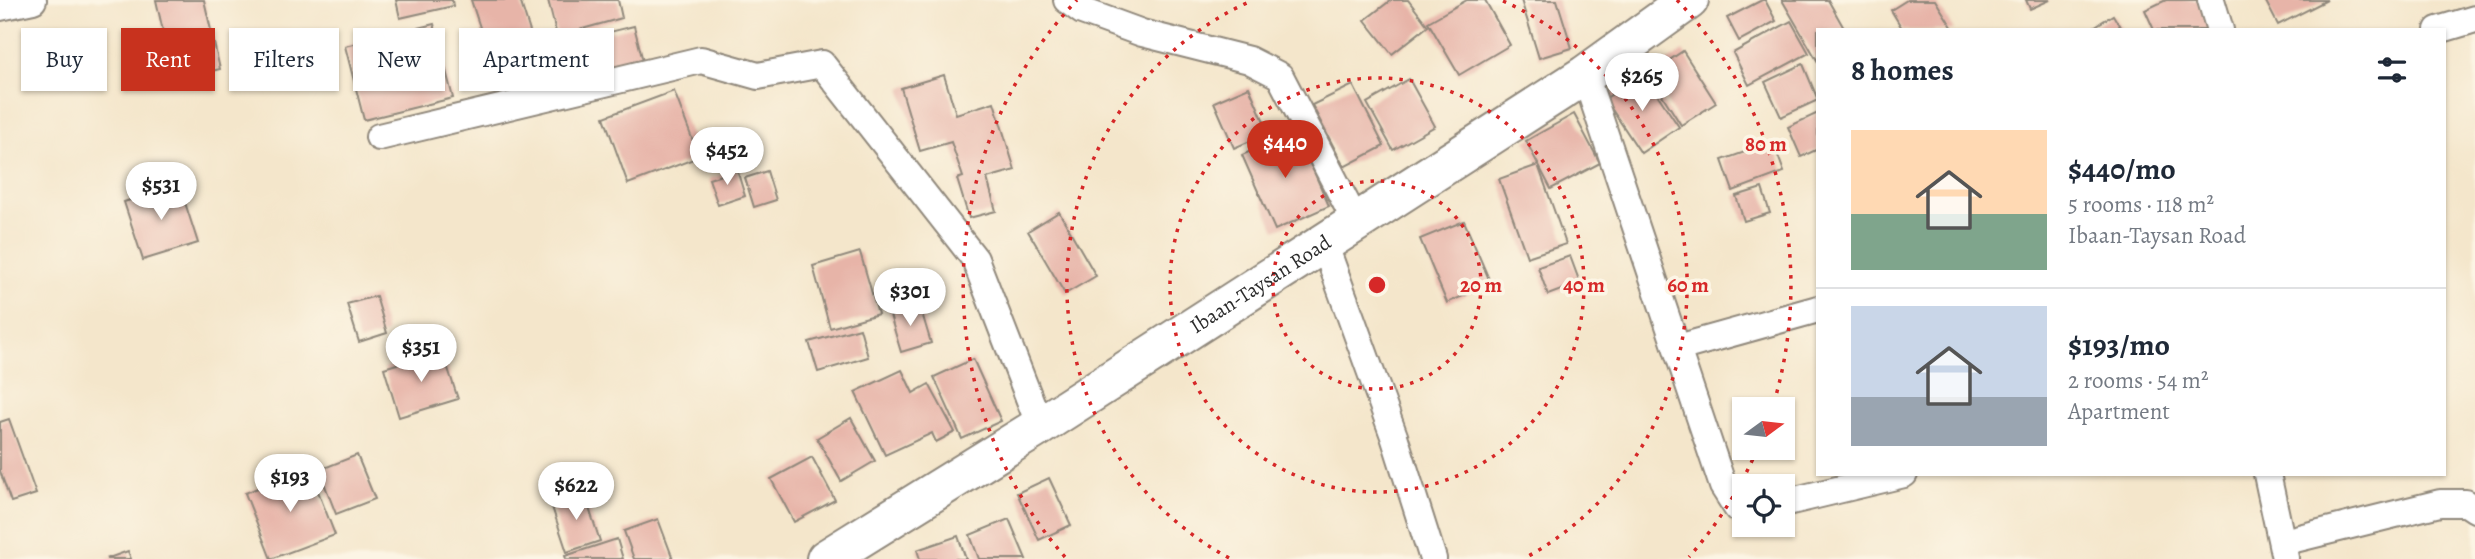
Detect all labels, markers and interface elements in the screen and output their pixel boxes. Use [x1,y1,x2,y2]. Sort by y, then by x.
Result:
chip: Buy [21,28,107,91]
chip: Rent [121,28,215,91]
chip: Filters [229,28,339,91]
chip: New [353,28,445,91]
chip: Apartment [459,28,614,91]
text: 8 homes [1851,50,1954,90]
icon: filters [2373,51,2411,89]
pin: $265 [1601,54,1683,113]
text: $265 [1621,60,1663,91]
pin: $440 [1244,120,1326,180]
text: $440 [1263,127,1307,158]
pin: $452 [686,128,768,187]
text: 80 m [1745,130,1787,158]
text: $452 [706,134,748,165]
text: $440/mo [2068,149,2176,189]
icon: home [1907,158,1991,242]
pin: $531 [120,162,202,222]
text: $531 [142,169,180,200]
text: 5 rooms · 118 m² [2068,189,2214,220]
text: Ibaan-Taysan Road [2068,220,2246,251]
street label: Ibaan-Taysan Road [1184,228,1337,340]
pin: $301 [869,268,951,328]
text: 20 m [1460,271,1502,299]
text: 40 m [1563,271,1605,299]
text: 60 m [1667,271,1709,299]
centre of rings [1365,273,1389,297]
text: $301 [890,275,930,306]
pin: $351 [380,324,462,384]
text: $193/mo [2068,325,2170,365]
text: $351 [402,331,440,362]
icon: home [1907,334,1991,418]
text: 2 rooms · 54 m² [2068,365,2209,396]
text: Apartment [2068,396,2170,427]
north arrow [1732,397,1796,460]
map controls [1732,397,1795,537]
pin: $193 [249,454,331,514]
text: $193 [270,461,310,492]
pin: $622 [535,462,617,522]
text: $622 [554,469,598,500]
button: locate [1732,474,1795,537]

